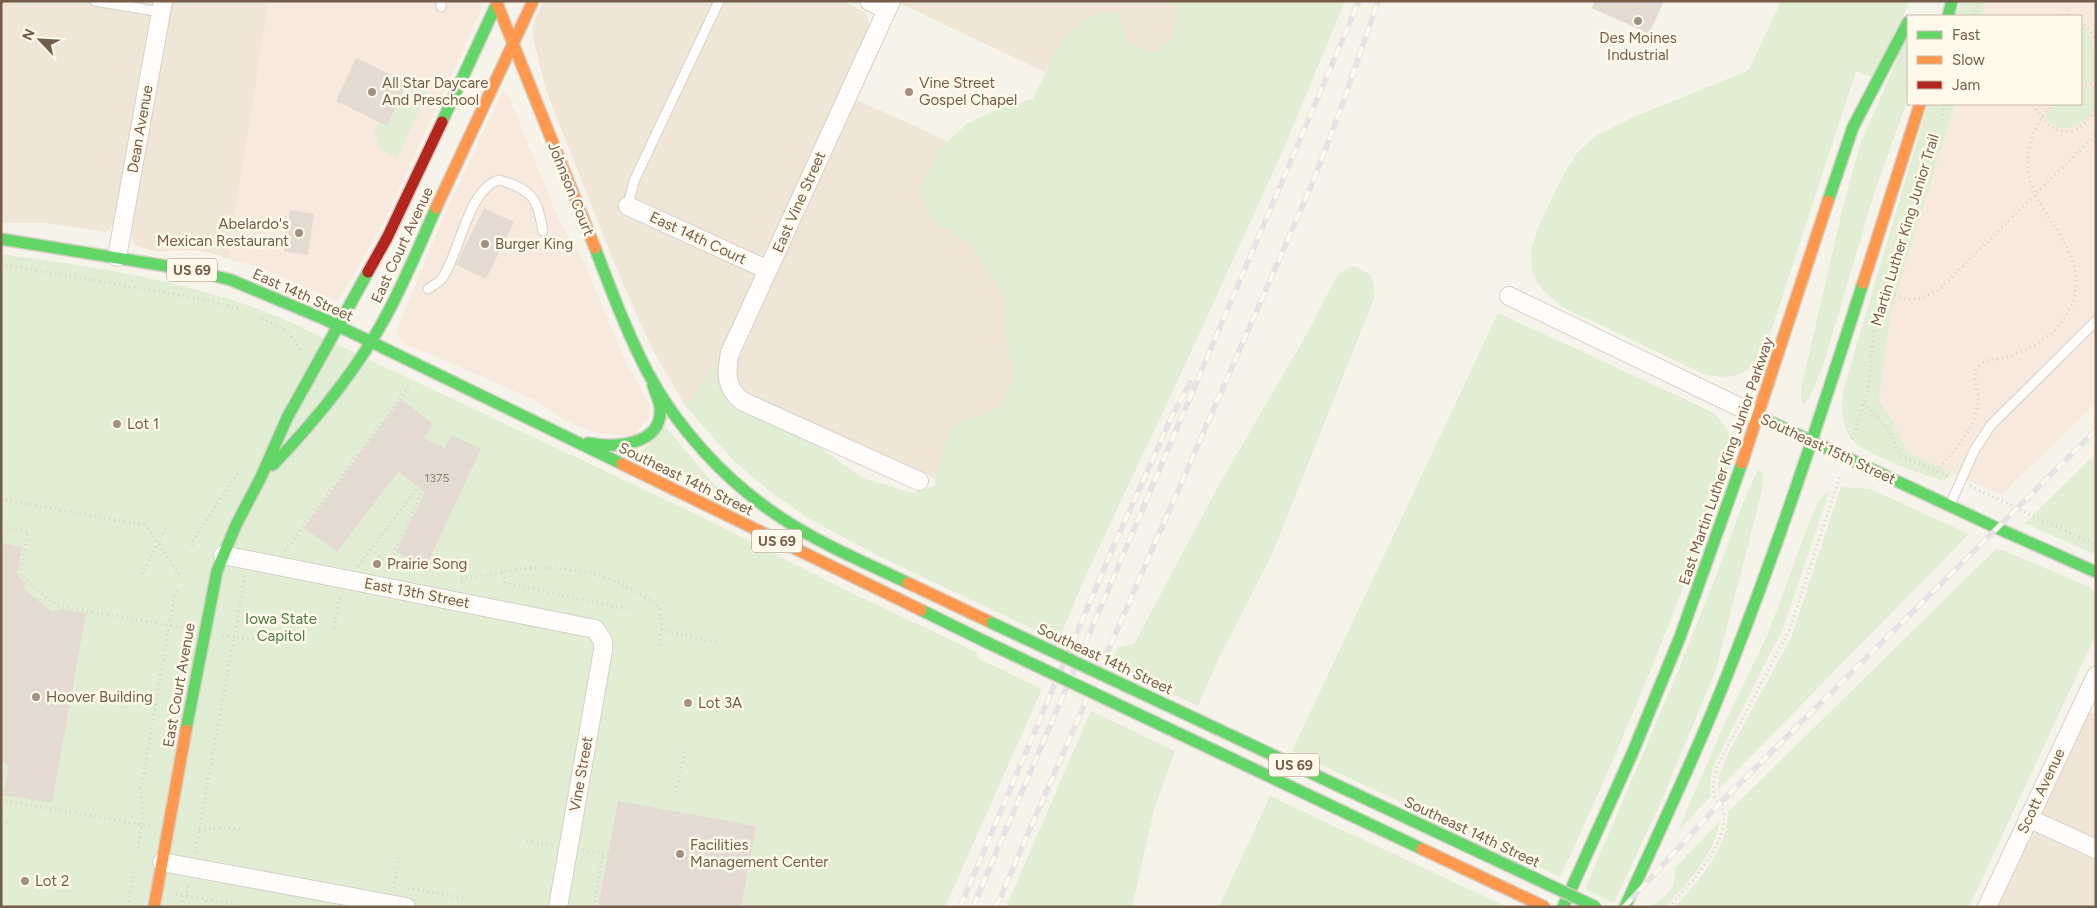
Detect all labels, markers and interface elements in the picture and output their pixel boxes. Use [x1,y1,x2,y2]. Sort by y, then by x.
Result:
north arrow [15,15,65,65]
marker: Des Moines Industrial [1632,15,1644,27]
legend [1907,15,2082,105]
text: N [19,26,39,43]
text: Fast [1952,26,1981,44]
place label: Des Moines Industrial [1599,29,1677,64]
text: Slow [1952,51,1985,69]
place label: All Star Daycare And Preschool [382,74,488,109]
place label: Vine Street Gospel Chapel [919,74,1017,109]
text: Jam [1952,76,1980,94]
street label: Dean Avenue [123,84,157,174]
marker: All Star Daycare And Preschool [366,86,378,98]
marker: Vine Street Gospel Chapel [903,86,915,98]
street label: Martin Luther King Junior Trail [1867,132,1943,328]
street label: Johnson Court [544,139,598,239]
street label: East Vine Street [769,148,830,255]
street label: East Court Avenue [367,184,437,306]
street label: East 14th Court [647,208,750,268]
place label: Abelardo's Mexican Restaurant [157,215,289,250]
marker: Abelardo's Mexican Restaurant [293,227,305,239]
place label: Burger King [495,235,573,253]
marker: Burger King [479,238,491,250]
road number: US 69 [167,258,217,282]
street label: East 14th Street [250,265,356,325]
street label: East Martin Luther King Junior Parkway [1675,334,1777,587]
street label: Southeast 15th Street [1758,410,1899,488]
place label: Lot 1 [127,415,159,433]
marker: Lot 1 [111,418,123,430]
street label: Southeast 14th Street [616,439,757,520]
house number: 1375 [425,471,450,485]
road number: US 69 [752,530,802,552]
place label: Prairie Song [387,555,467,573]
marker: Prairie Song [371,558,383,570]
street label: East 13th Street [363,574,472,612]
park label: Iowa State Capitol [245,610,317,645]
street label: Southeast 14th Street [1034,620,1176,699]
street label: East Court Avenue [159,621,199,749]
place label: Hoover Building [46,688,153,706]
marker: Hoover Building [30,691,42,703]
place label: Lot 3A [698,694,742,712]
marker: Lot 3A [682,697,694,709]
street label: Vine Street [566,735,597,813]
street label: Scott Avenue [2013,746,2069,836]
road number: US 69 [1269,754,1319,776]
street label: Southeast 14th Street [1401,793,1543,872]
place label: Facilities Management Center [690,836,828,871]
marker: Facilities Management Center [674,848,686,860]
place label: Lot 2 [35,872,69,890]
marker: Lot 2 [19,875,31,887]

